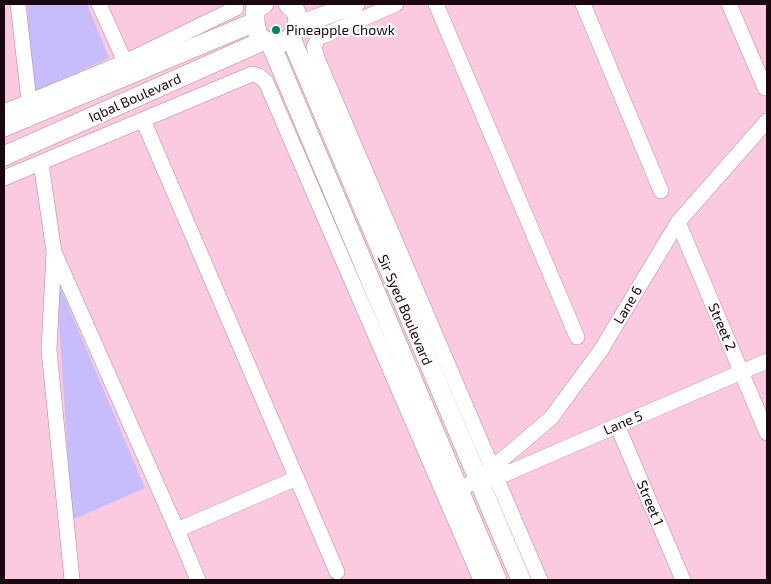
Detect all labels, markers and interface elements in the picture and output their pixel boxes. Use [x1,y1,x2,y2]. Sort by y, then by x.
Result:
place label: Pineapple Chowk [286,22,395,38]
marker: Pineapple Chowk [270,24,282,36]
street label: Iqbal Boulevard [86,70,184,126]
street label: Sir Syed Boulevard [374,252,436,368]
street label: Lane 6 [610,283,646,327]
street label: Street 2 [705,301,739,353]
street label: Lane 5 [601,407,645,439]
street label: Street 1 [633,478,667,528]

